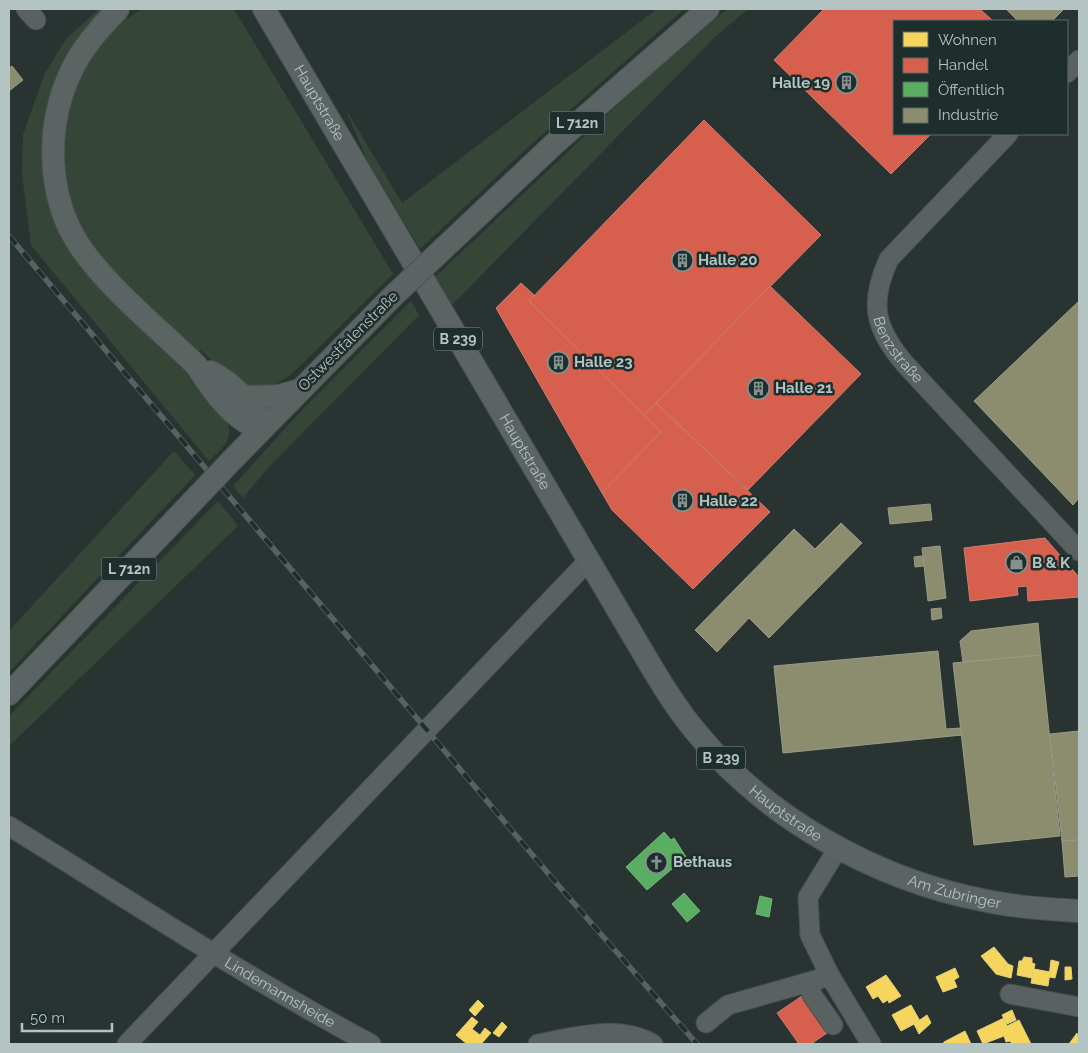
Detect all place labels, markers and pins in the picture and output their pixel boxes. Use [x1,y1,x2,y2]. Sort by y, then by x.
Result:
building icon: Halle 19 [834,71,858,95]
place label: Halle 19 [772,74,830,92]
building icon: Halle 20 [670,248,694,272]
place label: Halle 20 [698,251,757,269]
building icon: Halle 23 [546,350,570,374]
place label: Halle 23 [574,353,633,371]
building icon: Halle 21 [747,376,771,400]
place label: Halle 21 [775,379,833,397]
building icon: Halle 22 [671,489,695,513]
place label: Halle 22 [699,492,758,510]
shop icon: B & K [1004,551,1028,575]
place label: B & K [1032,554,1071,572]
church icon: Bethaus [645,850,669,874]
place label: Bethaus [673,853,732,871]

